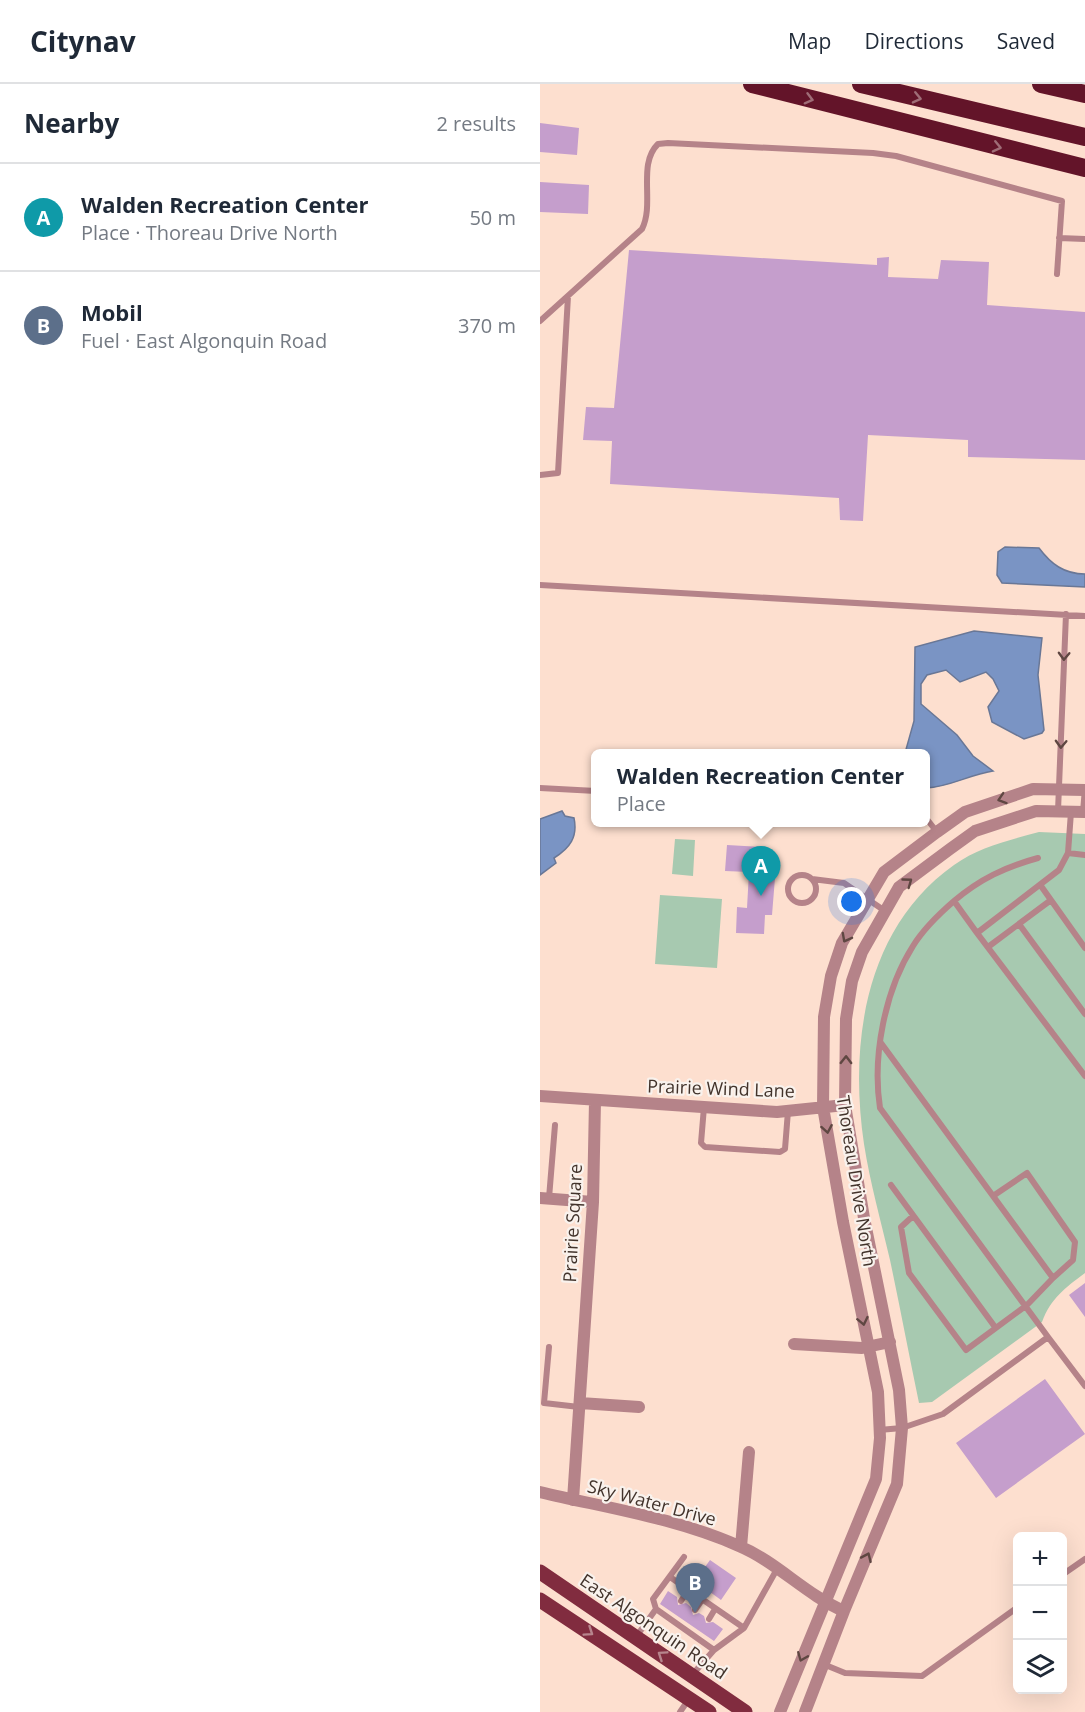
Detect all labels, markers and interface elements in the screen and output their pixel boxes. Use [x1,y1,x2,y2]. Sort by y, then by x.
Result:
text: Citynav [30,22,136,60]
text: Map [788,27,831,55]
text: Directions [864,27,964,55]
text: Saved [997,27,1055,55]
one-way arrow [803,91,813,104]
one-way arrow [912,91,922,104]
text: Nearby [24,105,119,141]
text: 2 results [436,110,516,137]
one-way arrow [992,140,1002,153]
text: Walden Recreation Center [81,189,369,219]
text: A [37,204,50,231]
text: 50 m [469,204,516,231]
text: Place · Thoreau Drive North [81,219,338,246]
text: Mobil [81,297,143,327]
text: B [37,312,50,339]
text: 370 m [458,312,516,339]
text: Fuel · East Algonquin Road [81,327,327,354]
one-way arrow [1058,652,1071,661]
one-way arrow [1054,740,1067,749]
popup [591,749,930,827]
text: Walden Recreation Center [617,760,904,790]
text: Place [617,790,666,817]
one-way arrow [997,792,1008,804]
pin: A [742,846,780,896]
one-way arrow [901,878,912,889]
your location [837,887,866,916]
one-way arrow [841,931,853,942]
one-way arrow [839,1055,852,1064]
street label: Prairie Wind Lane [647,1073,795,1103]
street label: Thoreau Drive North [832,1094,882,1268]
one-way arrow [820,1124,833,1134]
street label: Prairie Square [557,1163,587,1283]
one-way arrow [856,1315,869,1325]
street label: Sky Water Drive [585,1473,719,1531]
map controls [1013,1532,1067,1694]
button: + [1013,1532,1067,1586]
one-way arrow [860,1552,872,1563]
pin: B [676,1564,714,1613]
street label: East Algonquin Road [576,1568,732,1684]
button: − [1013,1586,1067,1640]
one-way arrow [583,1625,593,1637]
button: layers [1013,1640,1067,1694]
one-way arrow [797,1650,809,1661]
one-way arrow [658,1651,669,1662]

